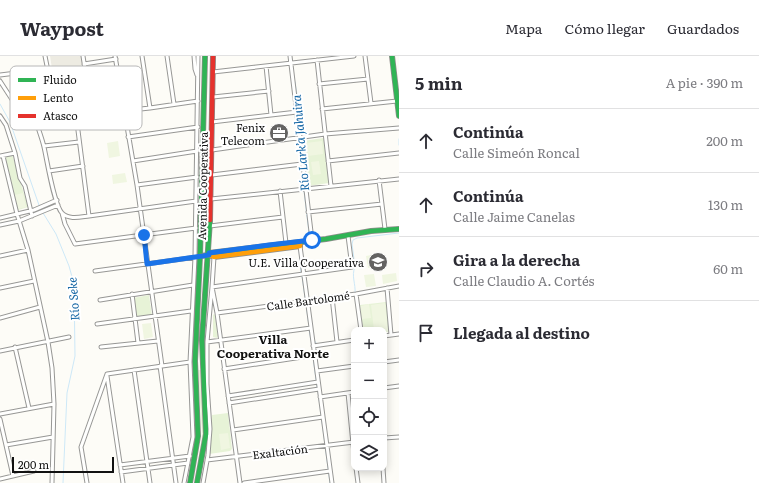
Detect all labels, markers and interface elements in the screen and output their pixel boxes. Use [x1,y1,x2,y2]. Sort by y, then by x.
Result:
text: Waypost [20,14,104,42]
text: Mapa [505,18,542,38]
text: Cómo llegar [564,18,645,38]
text: Guardados [667,18,739,38]
legend [10,66,142,130]
text: 5 min [415,70,463,95]
text: Fluido [43,71,77,87]
text: A pie · 390 m [666,73,743,92]
text: Lento [43,89,73,105]
water label: Río Lark’a Jahuira [287,94,313,192]
text: Atasco [43,107,78,123]
place label: Fenix Telecom [220,119,266,148]
text: Continúa [453,120,524,143]
office icon: Fenix Telecom [268,122,290,144]
icon: ahead [415,130,437,152]
text: 200 m [706,131,743,150]
street label: Avenida Cooperativa [193,132,211,240]
text: Calle Simeón Roncal [453,143,580,162]
text: Continúa [453,184,524,207]
icon: ahead [415,194,437,216]
text: 130 m [708,195,743,214]
text: Calle Jaime Canelas [453,207,575,226]
route end [135,226,153,244]
route start [303,231,321,249]
text: Gira a la derecha [453,248,580,271]
school or university icon: U.E. Villa Cooperativa [367,251,389,273]
place label: U.E. Villa Cooperativa [248,254,364,270]
icon: right [415,258,437,280]
text: 60 m [713,259,743,278]
text: Calle Claudio A. Cortés [453,271,594,290]
water label: Río Seke [62,276,84,321]
street label: Calle Bartolomé [265,286,351,314]
text: Llegada al destino [453,321,590,344]
icon: arrive [415,322,437,344]
map controls [351,327,387,471]
button: + [351,327,387,363]
district label: Villa Cooperativa Norte [217,330,329,362]
button: − [351,363,387,399]
button: locate [351,399,387,435]
button: layers [351,435,387,471]
street label: Exaltación [251,440,309,462]
scale bar [12,455,114,474]
text: 200 m [18,456,49,472]

